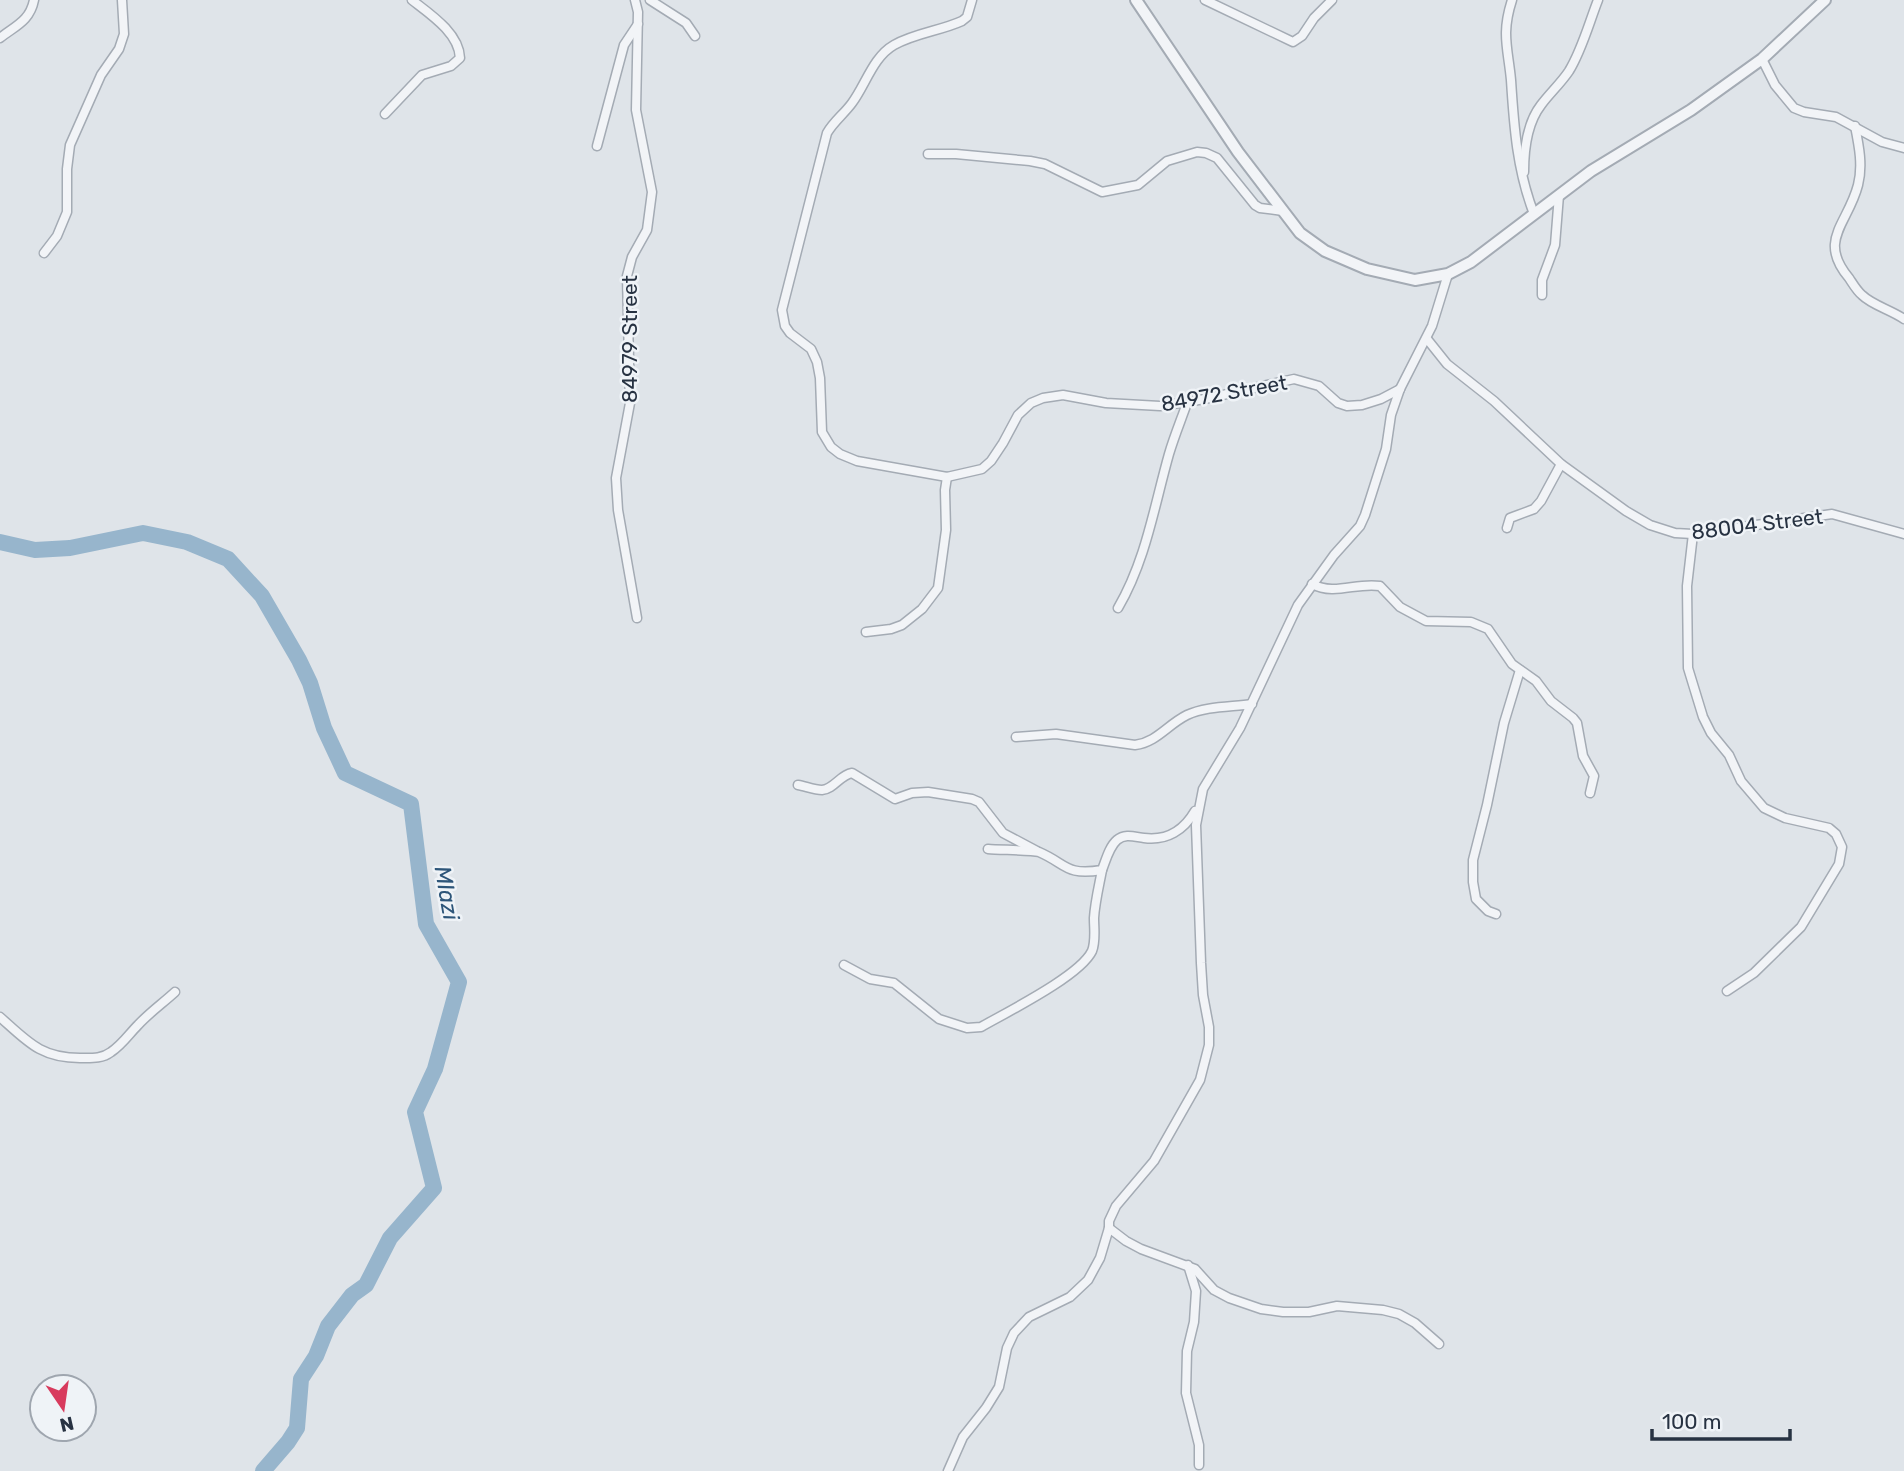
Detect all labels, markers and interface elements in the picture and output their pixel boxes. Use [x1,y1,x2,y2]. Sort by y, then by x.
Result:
street label: 84979 Street [617,275,642,403]
street label: 84972 Street [1159,370,1289,416]
street label: 88004 Street [1690,504,1824,544]
water label: Mlazi [428,864,466,924]
north arrow [28,1373,98,1443]
scale bar [1652,1398,1790,1442]
text: 100 m [1662,1409,1721,1434]
text: N [57,1411,76,1437]

